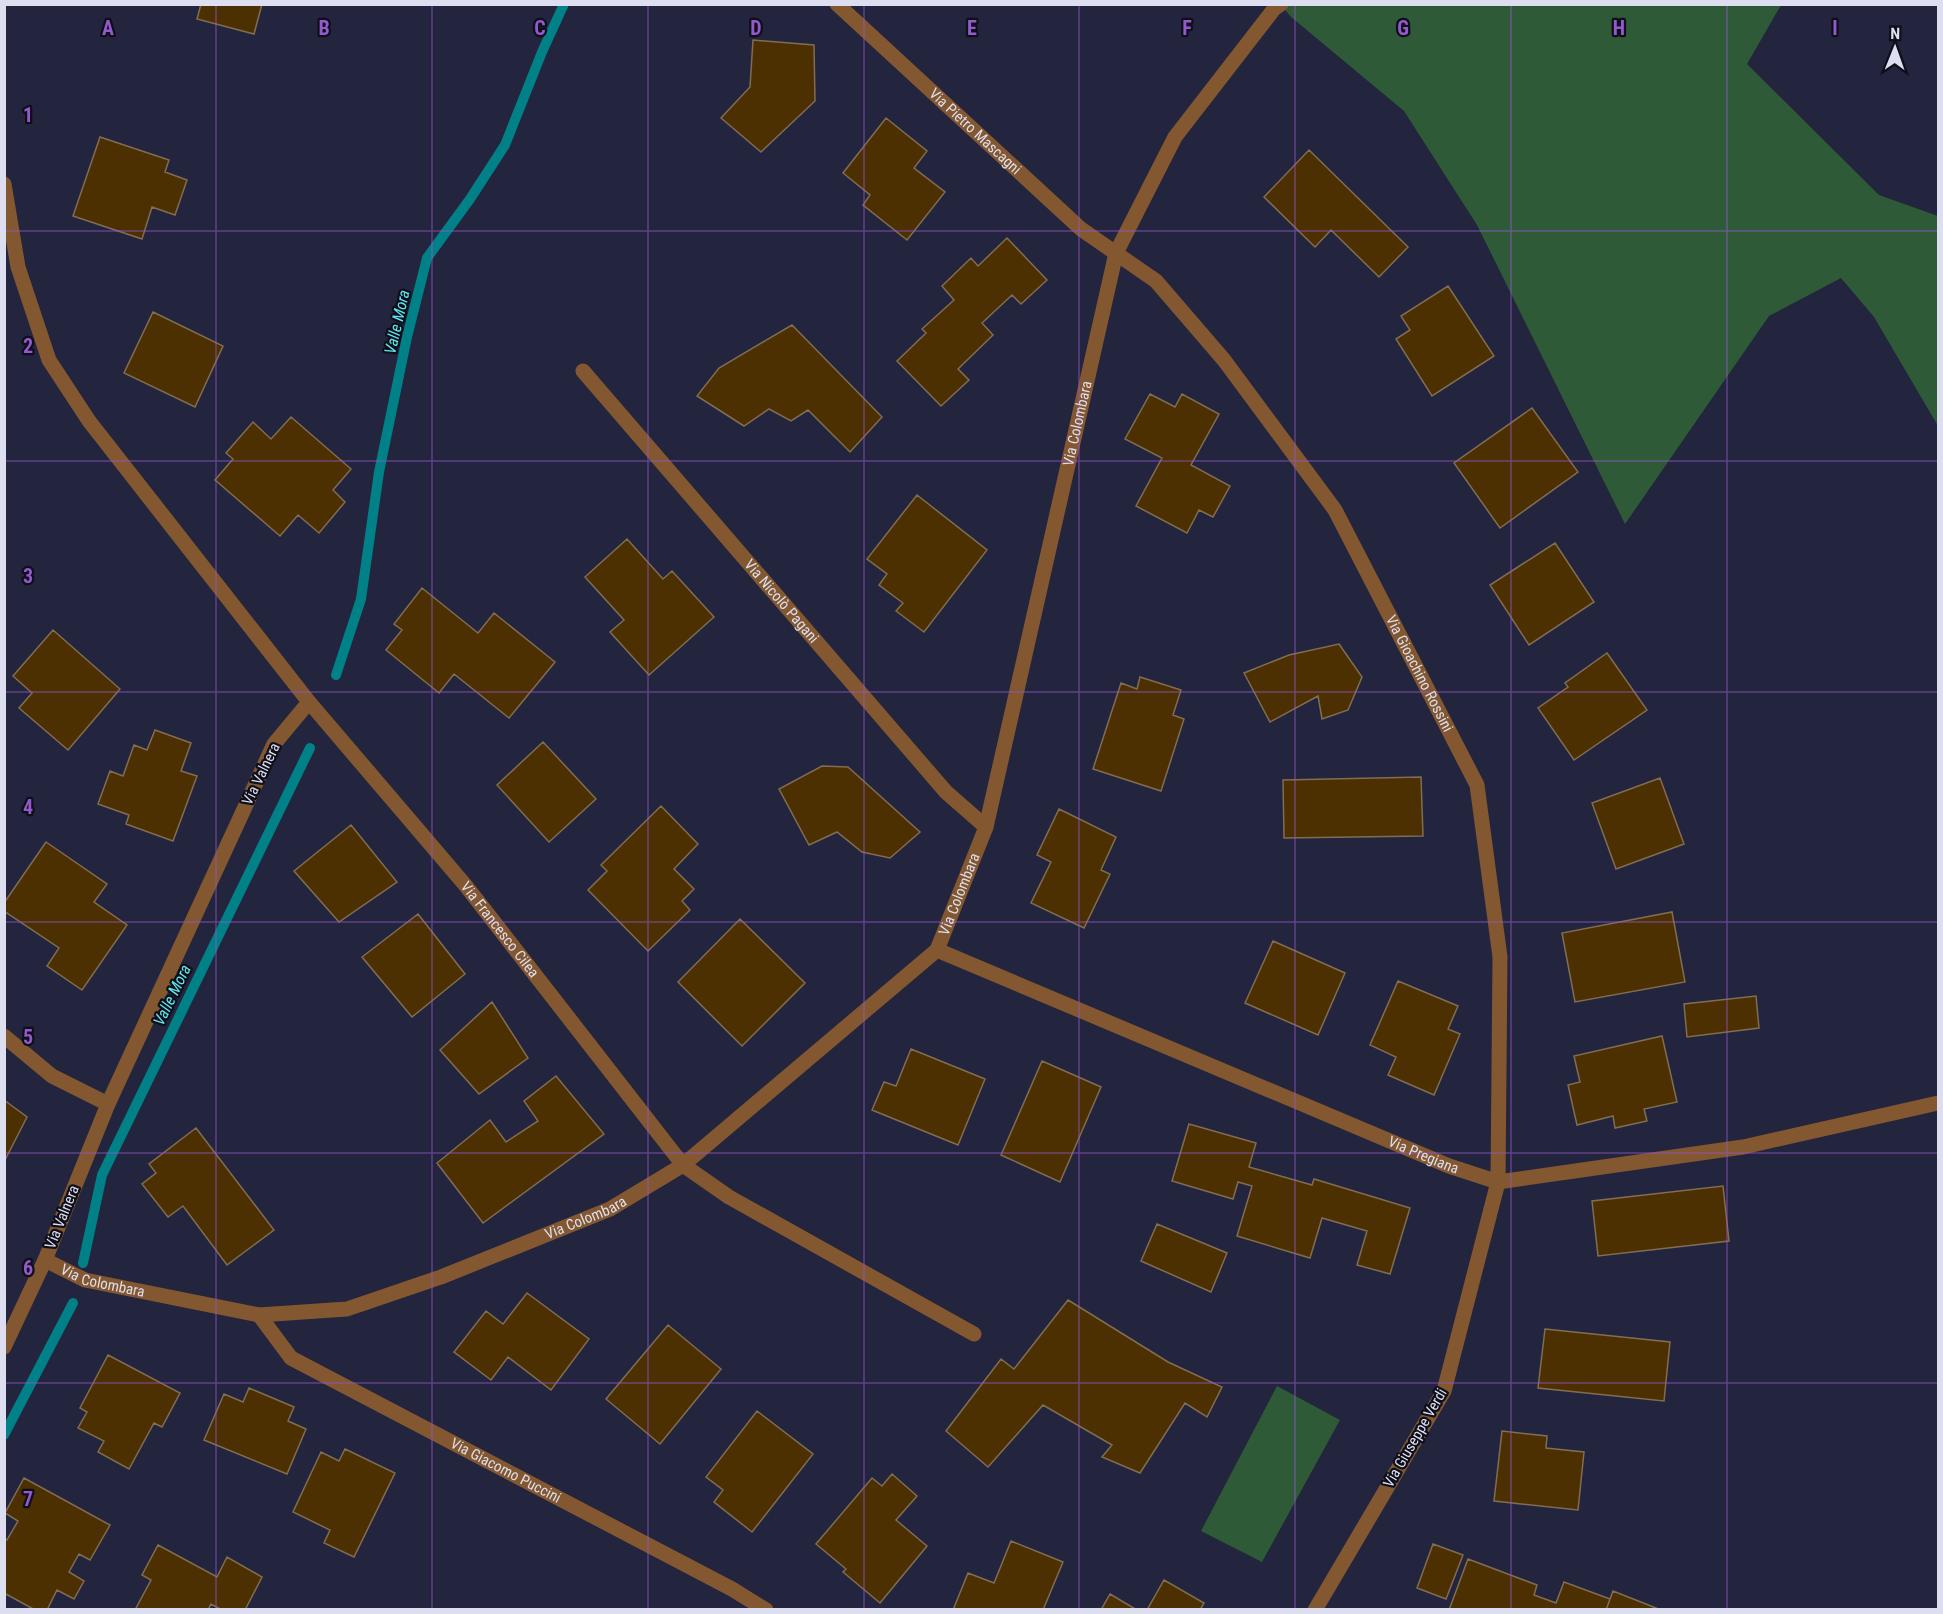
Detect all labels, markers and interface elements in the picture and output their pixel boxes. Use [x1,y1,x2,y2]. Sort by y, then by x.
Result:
text: A [102,16,114,40]
text: B [318,16,330,40]
text: C [534,16,546,40]
text: D [750,16,762,40]
text: E [967,16,977,40]
text: F [1182,16,1192,40]
text: G [1397,16,1409,40]
text: H [1613,16,1625,40]
text: I [1832,16,1838,40]
north arrow [1865,18,1925,78]
text: N [1890,24,1900,43]
street label: Via Pietro Mascagni [925,85,1025,178]
text: 1 [23,103,33,127]
water label: Valle Mora [380,288,414,356]
text: 2 [23,334,33,358]
street label: Via Colombara [1059,379,1096,468]
street label: Via Nicolò Pagani [740,556,823,647]
text: 3 [23,564,33,588]
street label: Via Gioachino Rossini [1382,612,1457,735]
street label: Via Valnera [238,740,284,808]
text: 4 [23,795,33,819]
street label: Via Colombara [935,850,984,938]
street label: Via Francesco Cilea [457,878,543,981]
water label: Valle Mora [149,962,195,1028]
text: 5 [23,1025,33,1049]
street label: Via Pregiana [1386,1132,1461,1178]
street label: Via Valnera [41,1183,83,1251]
street label: Via Colombara [542,1192,630,1243]
text: 6 [23,1256,33,1280]
street label: Via Colombara [58,1260,146,1301]
street label: Via Giuseppe Verdi [1379,1385,1451,1491]
street label: Via Giacomo Puccini [447,1434,564,1507]
text: 7 [23,1487,33,1511]

